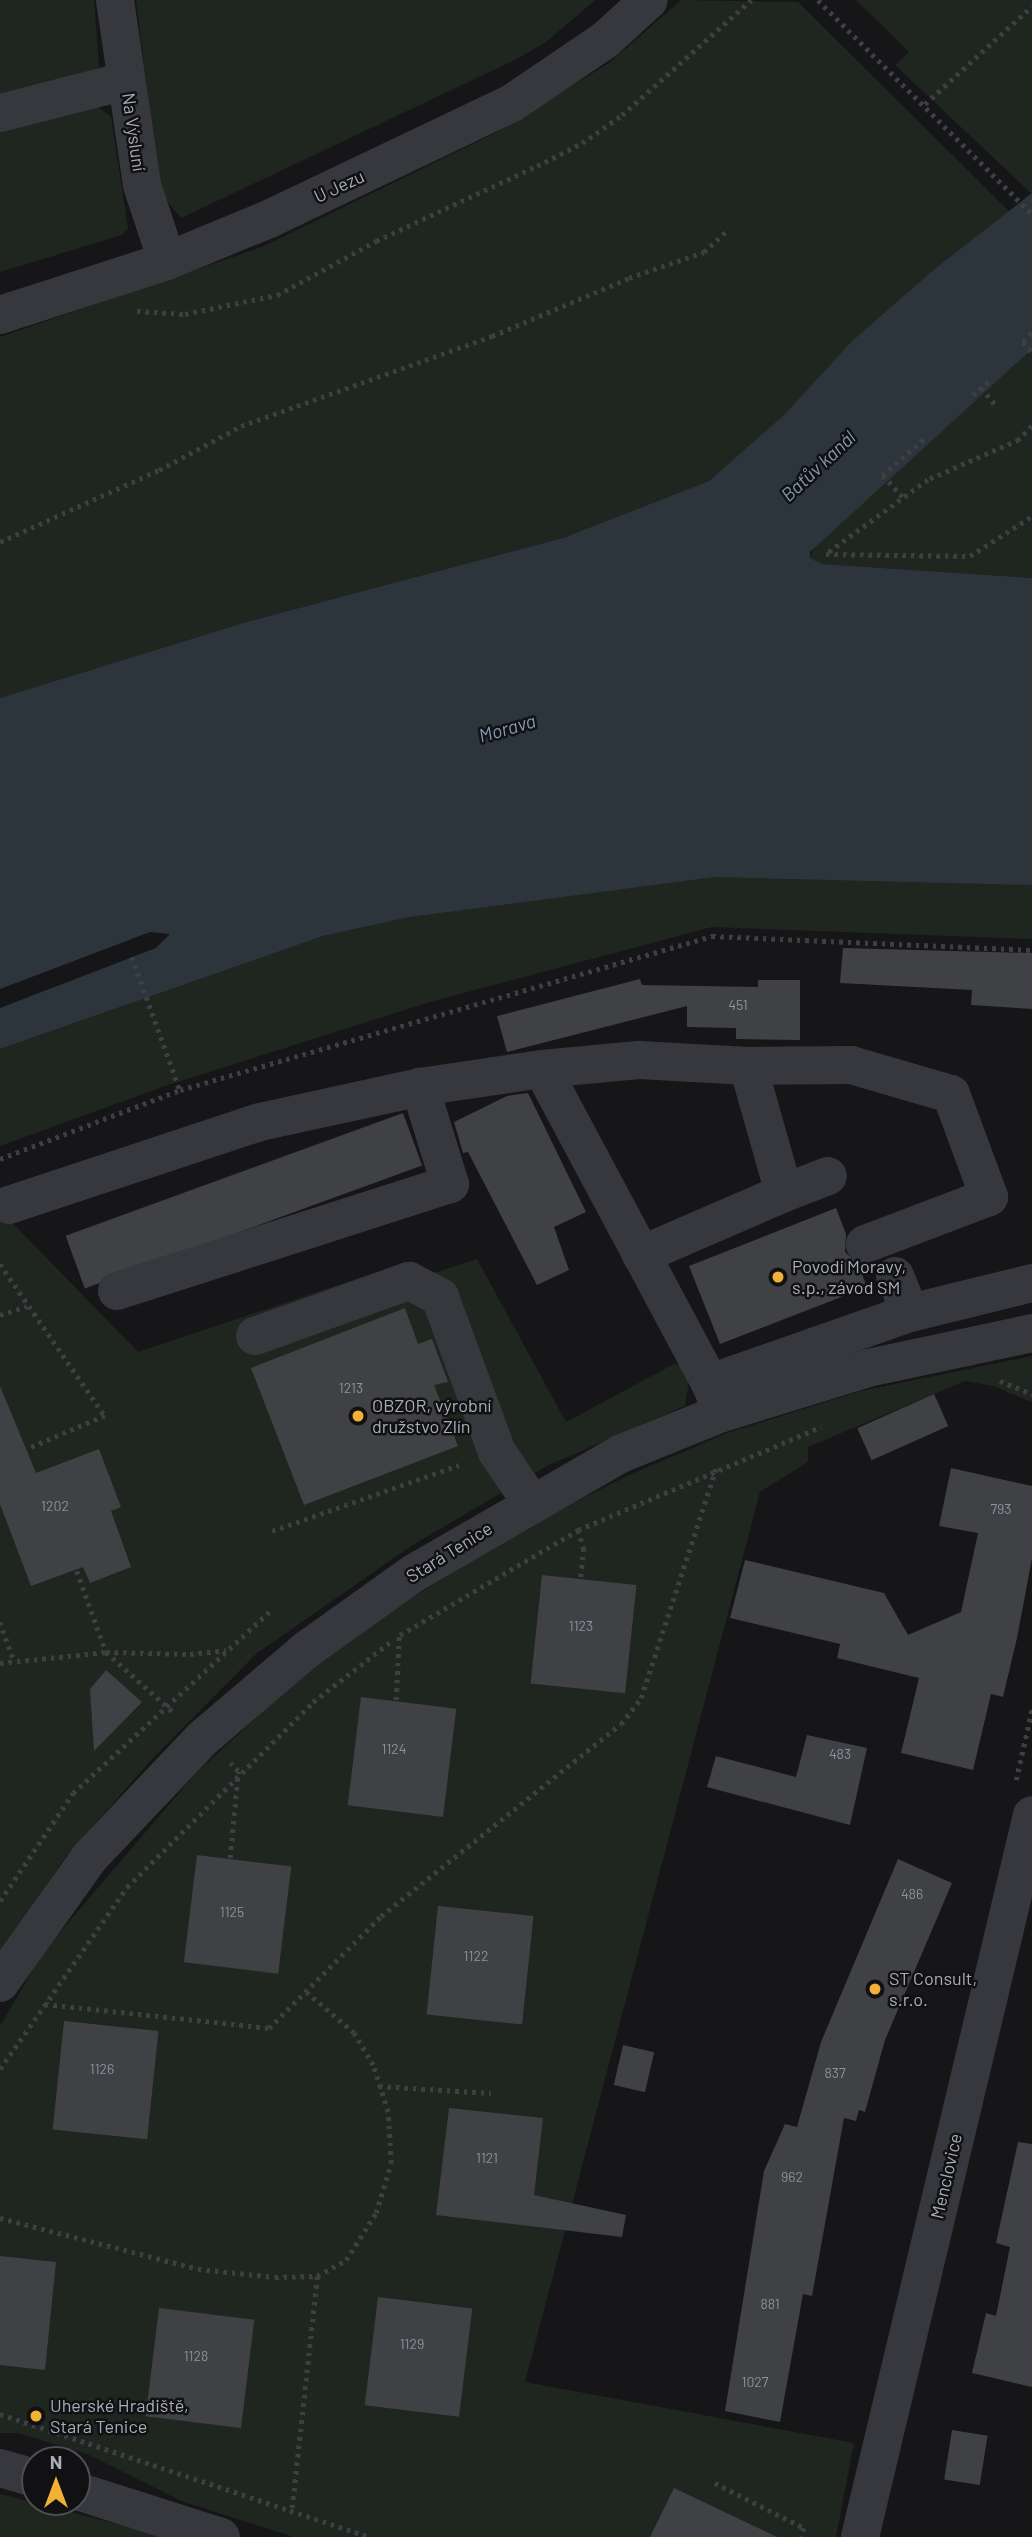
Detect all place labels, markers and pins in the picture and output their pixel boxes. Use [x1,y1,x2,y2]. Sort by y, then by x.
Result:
place label: Povodí Moravy, s.p., závod SM [792,1256,906,1298]
marker: Povodí Moravy, s.p., závod SM [770,1269,786,1285]
place label: OBZOR, výrobní družstvo Zlín [372,1395,491,1438]
marker: OBZOR, výrobní družstvo Zlín [350,1408,366,1424]
place label: ST Consult, s.r.o. [889,1968,977,2010]
marker: ST Consult, s.r.o. [867,1981,883,1997]
place label: Uherské Hradiště, Stará Tenice [50,2395,189,2438]
marker: Uherské Hradiště, Stará Tenice [28,2408,44,2424]

